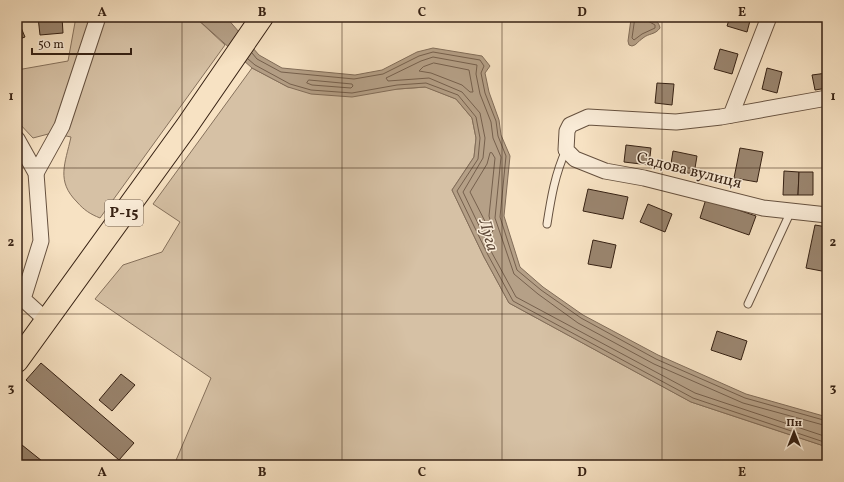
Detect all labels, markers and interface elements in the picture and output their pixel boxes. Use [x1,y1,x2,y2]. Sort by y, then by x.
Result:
text: A [97,4,107,22]
text: B [258,4,267,22]
text: C [418,4,426,22]
text: D [577,4,587,22]
text: E [738,4,746,22]
scale bar [32,30,131,56]
text: 50 m [38,37,64,53]
text: 1 [8,88,14,106]
text: 1 [830,88,836,106]
street label: Садова вулиця [634,147,744,195]
road number: Р-15 [105,200,143,226]
water label: Луга [472,215,504,254]
text: 2 [8,234,15,252]
text: 2 [830,234,837,252]
text: 3 [8,380,15,398]
text: 3 [830,380,837,398]
north arrow [774,412,814,452]
text: Пн [786,416,802,431]
text: A [97,464,107,482]
text: B [258,464,267,482]
text: C [418,464,426,482]
text: D [577,464,587,482]
text: E [738,464,746,482]

